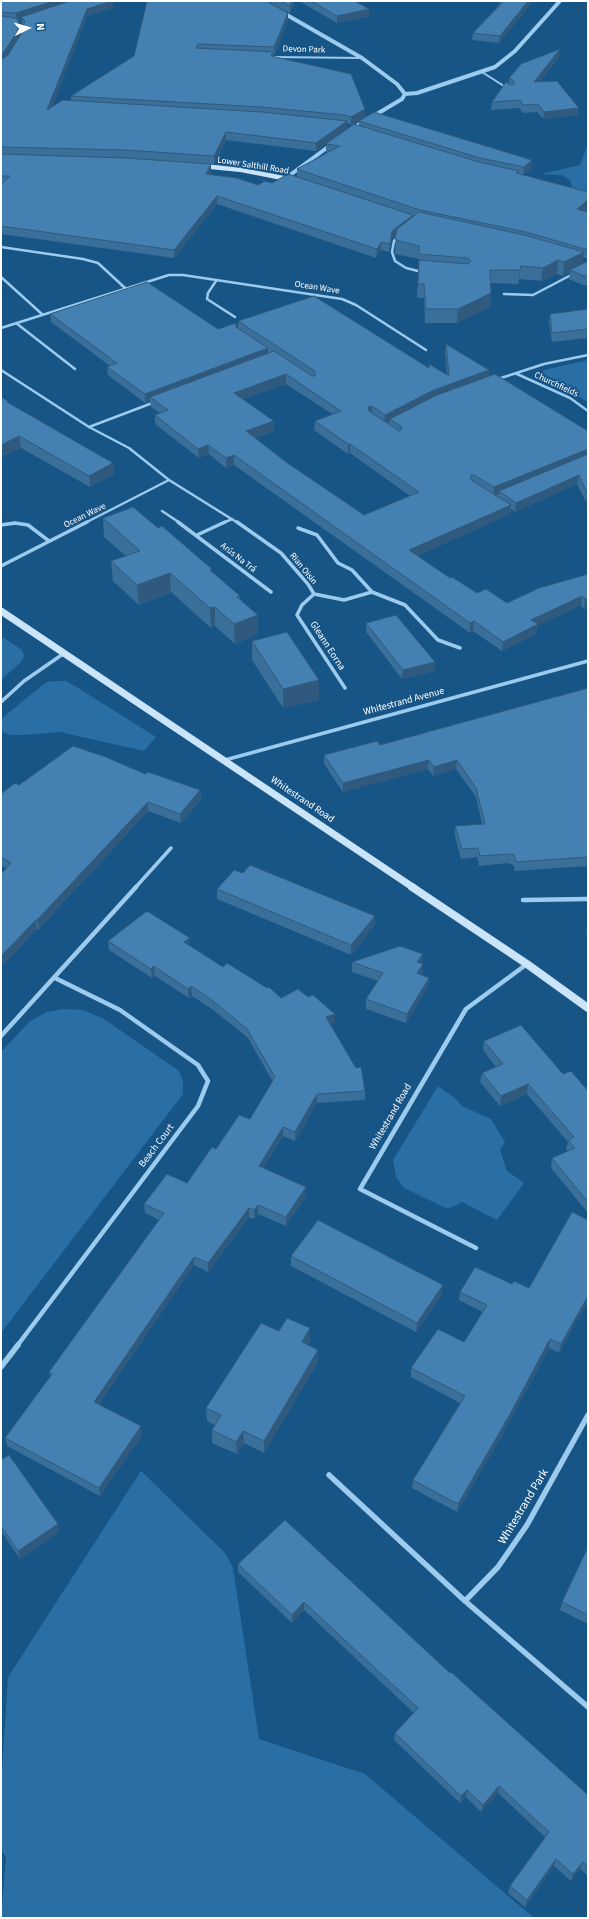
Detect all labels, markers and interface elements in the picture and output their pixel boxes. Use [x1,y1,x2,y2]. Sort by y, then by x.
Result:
north arrow [8,8,48,48]
text: N [33,23,48,31]
street label: Devon Park [283,44,325,56]
street label: Lower Salthill Road [216,155,290,177]
street label: Ocean Wave [294,279,340,297]
street label: Churchfields [532,370,580,400]
street label: Ocean Wave [62,501,108,531]
street label: Arús Na Trá [218,541,258,575]
street label: Rian Oisin [287,551,319,587]
street label: Gleann Eorna [307,619,347,673]
street label: Whitestrand Avenue [362,685,446,719]
street label: Whitestrand Road [268,774,336,826]
street label: Whitestrand Road [367,1082,415,1152]
street label: Beach Court [137,1122,177,1170]
street label: Whitestrand Park [496,1467,552,1547]

